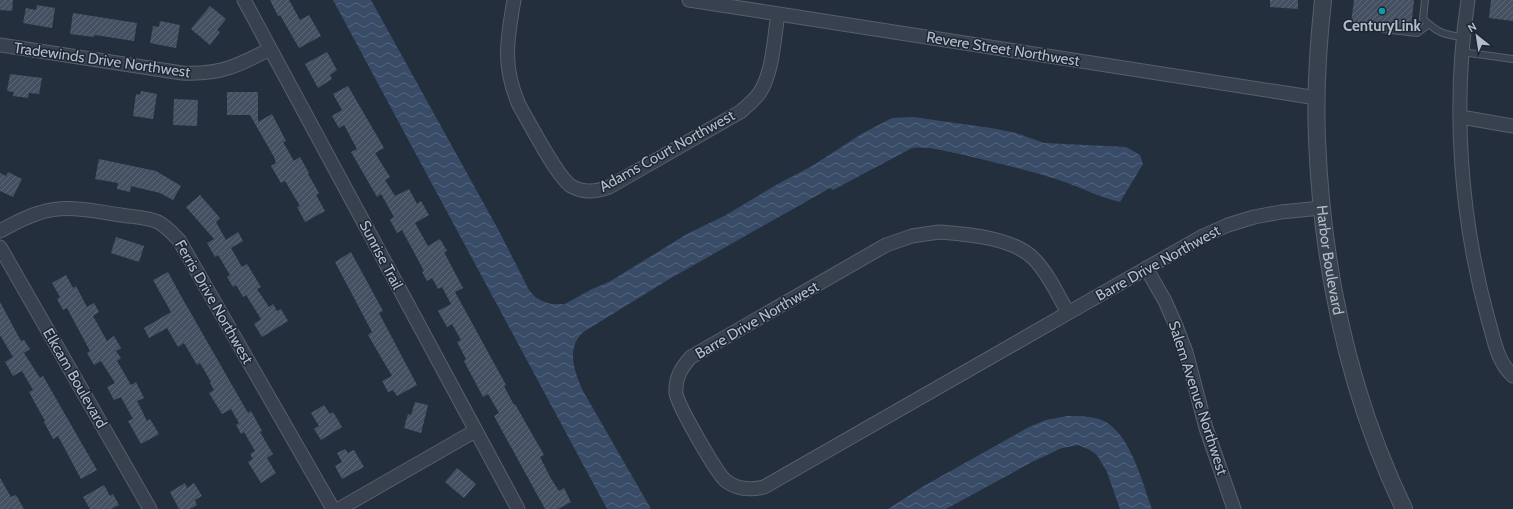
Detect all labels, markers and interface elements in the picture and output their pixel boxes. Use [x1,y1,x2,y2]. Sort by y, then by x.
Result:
marker: CenturyLink [1377,6,1387,16]
north arrow [1457,16,1497,56]
place label: CenturyLink [1343,17,1422,35]
text: N [1465,19,1479,35]
street label: Revere Street Northwest [925,28,1081,70]
street label: Tradewinds Drive Northwest [13,39,191,81]
street label: Adams Court Northwest [596,106,738,196]
street label: Harbor Boulevard [1313,204,1347,316]
street label: Sunrise Trail [355,218,407,293]
street label: Barre Drive Northwest [1093,221,1223,305]
street label: Ferris Drive Northwest [171,237,257,367]
street label: Barre Drive Northwest [692,277,822,363]
street label: Salem Avenue Northwest [1165,319,1231,477]
street label: Elkcam Boulevard [39,325,111,431]

